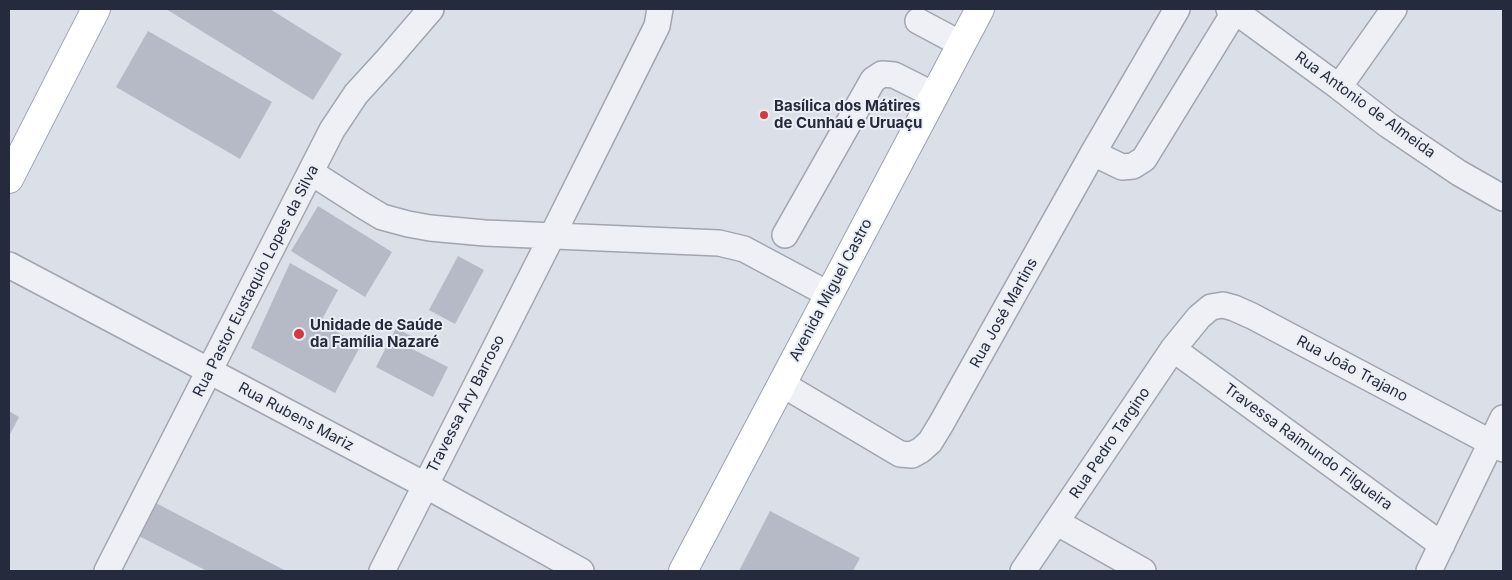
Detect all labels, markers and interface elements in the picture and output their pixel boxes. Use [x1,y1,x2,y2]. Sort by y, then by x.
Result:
street label: Rua Antonio de Almeida [1291,48,1439,162]
place label: Basílica dos Mátires de Cunhaú e Uruaçu [774,97,922,132]
marker: Basílica dos Mátires de Cunhaú e Uruaçu [758,109,770,121]
street label: Rua Pastor Eustaquio Lopes da Silva [189,162,323,400]
street label: Avenida Miguel Castro [786,216,876,364]
street label: Rua José Martins [966,255,1042,371]
place label: Unidade de Saúde da Família Nazaré [310,316,443,351]
marker: Unidade de Saúde da Família Nazaré [292,327,306,341]
street label: Travessa Ary Barroso [423,332,509,476]
street label: Rua João Trajano [1293,332,1411,406]
street label: Rua Rubens Mariz [235,379,357,455]
street label: Travessa Raimundo Filgueira [1220,380,1396,514]
street label: Rua Pedro Targino [1066,384,1154,502]

